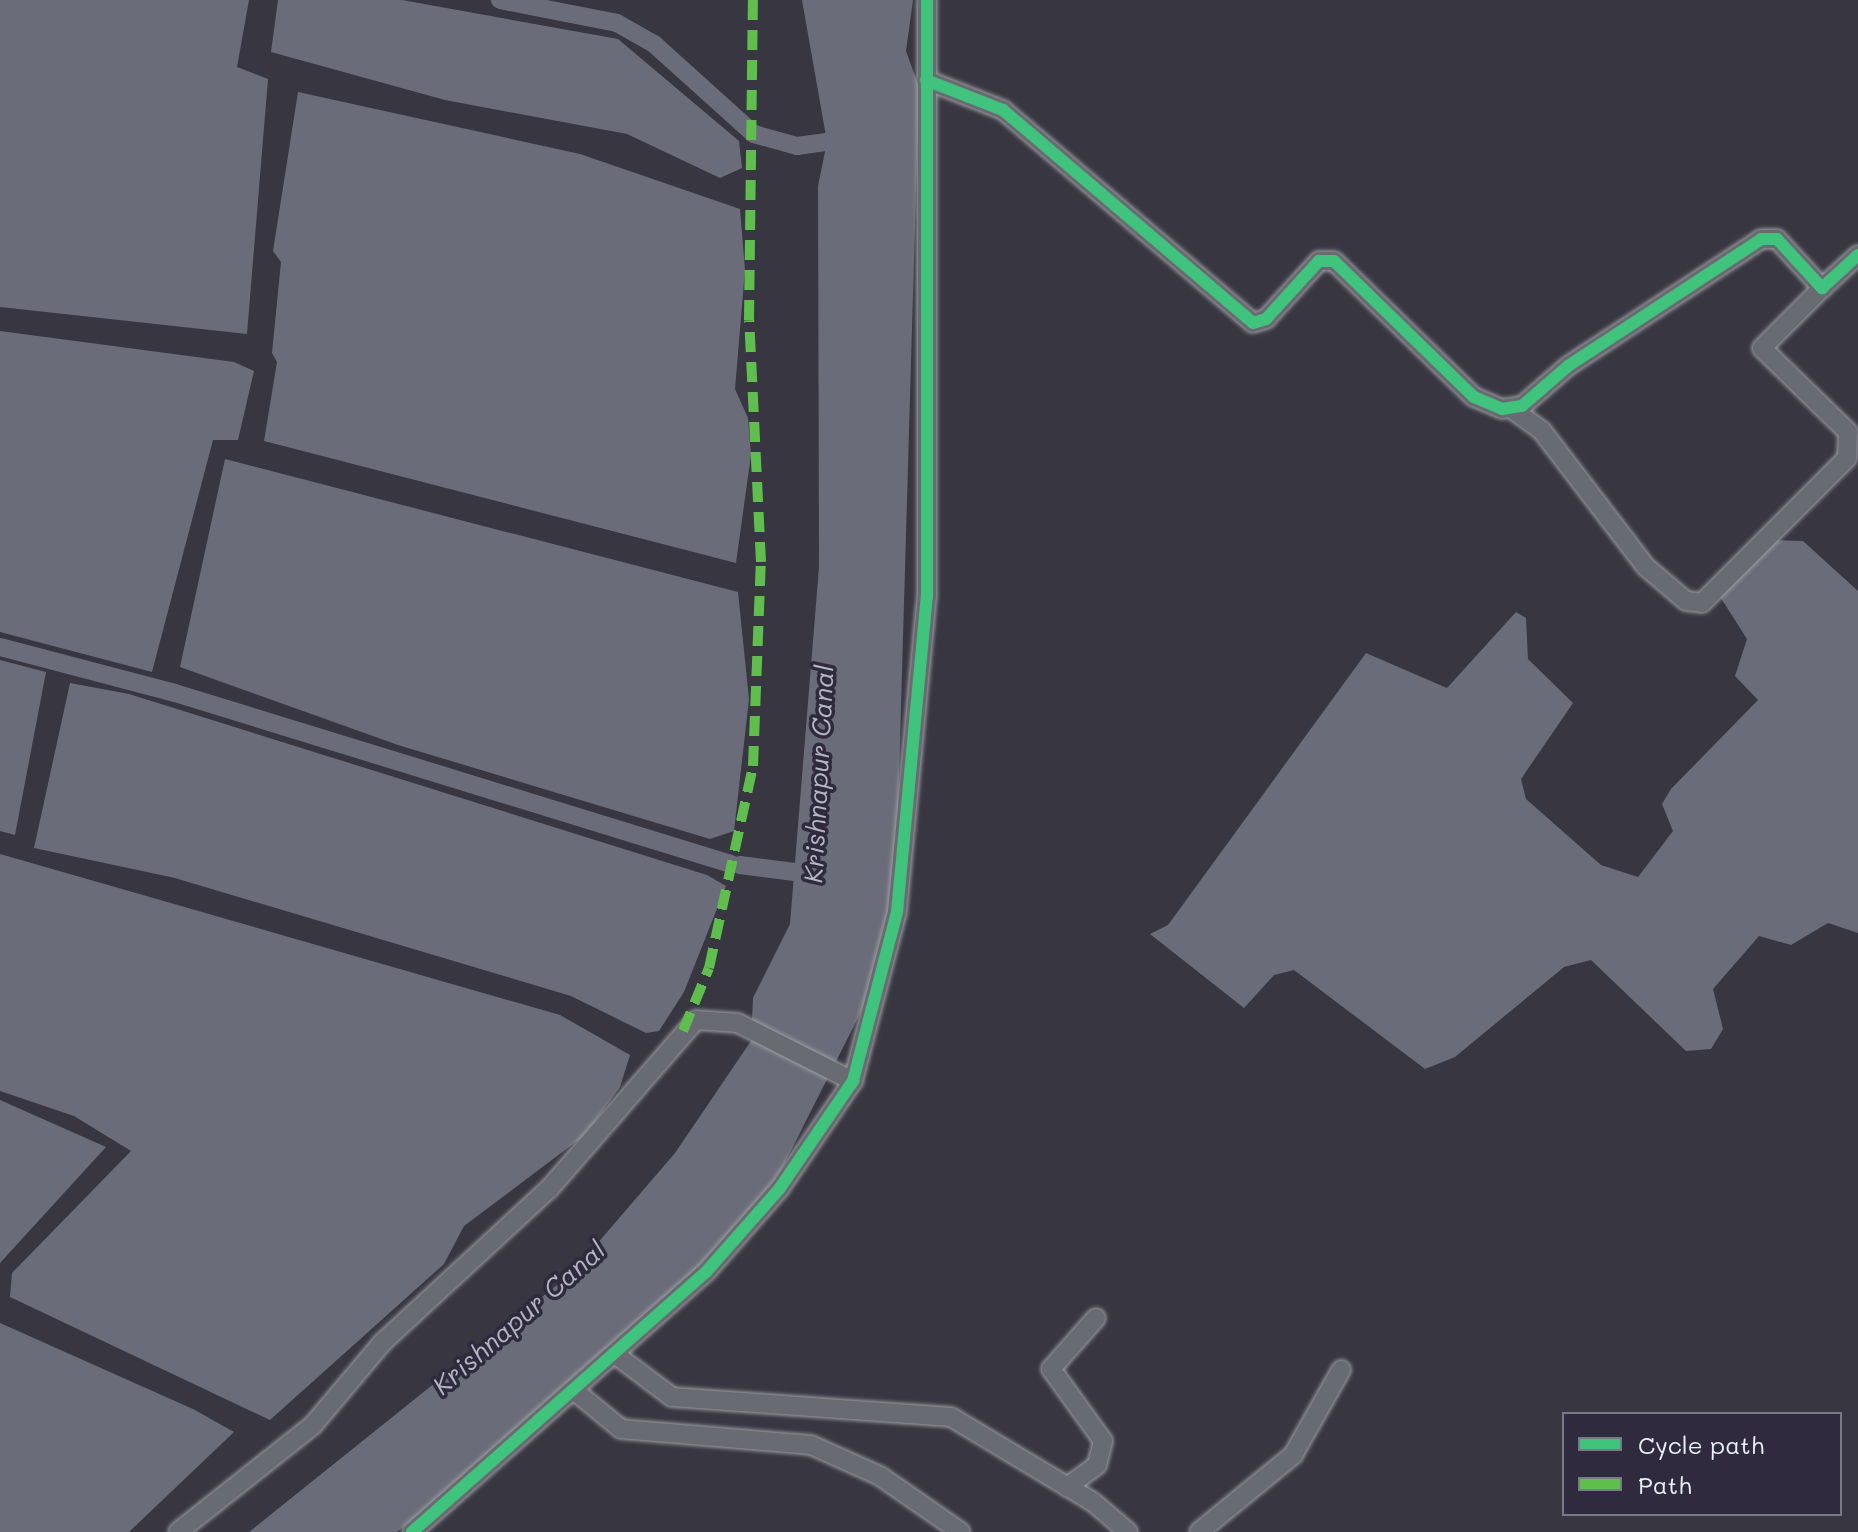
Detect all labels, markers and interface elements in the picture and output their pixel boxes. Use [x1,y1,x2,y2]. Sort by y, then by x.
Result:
water label: Krishnapur Canal [798,664,840,884]
water label: Krishnapur Canal [426,1235,612,1401]
legend [1562,1412,1842,1516]
text: Cycle path [1638,1429,1764,1460]
text: Path [1638,1469,1692,1500]

